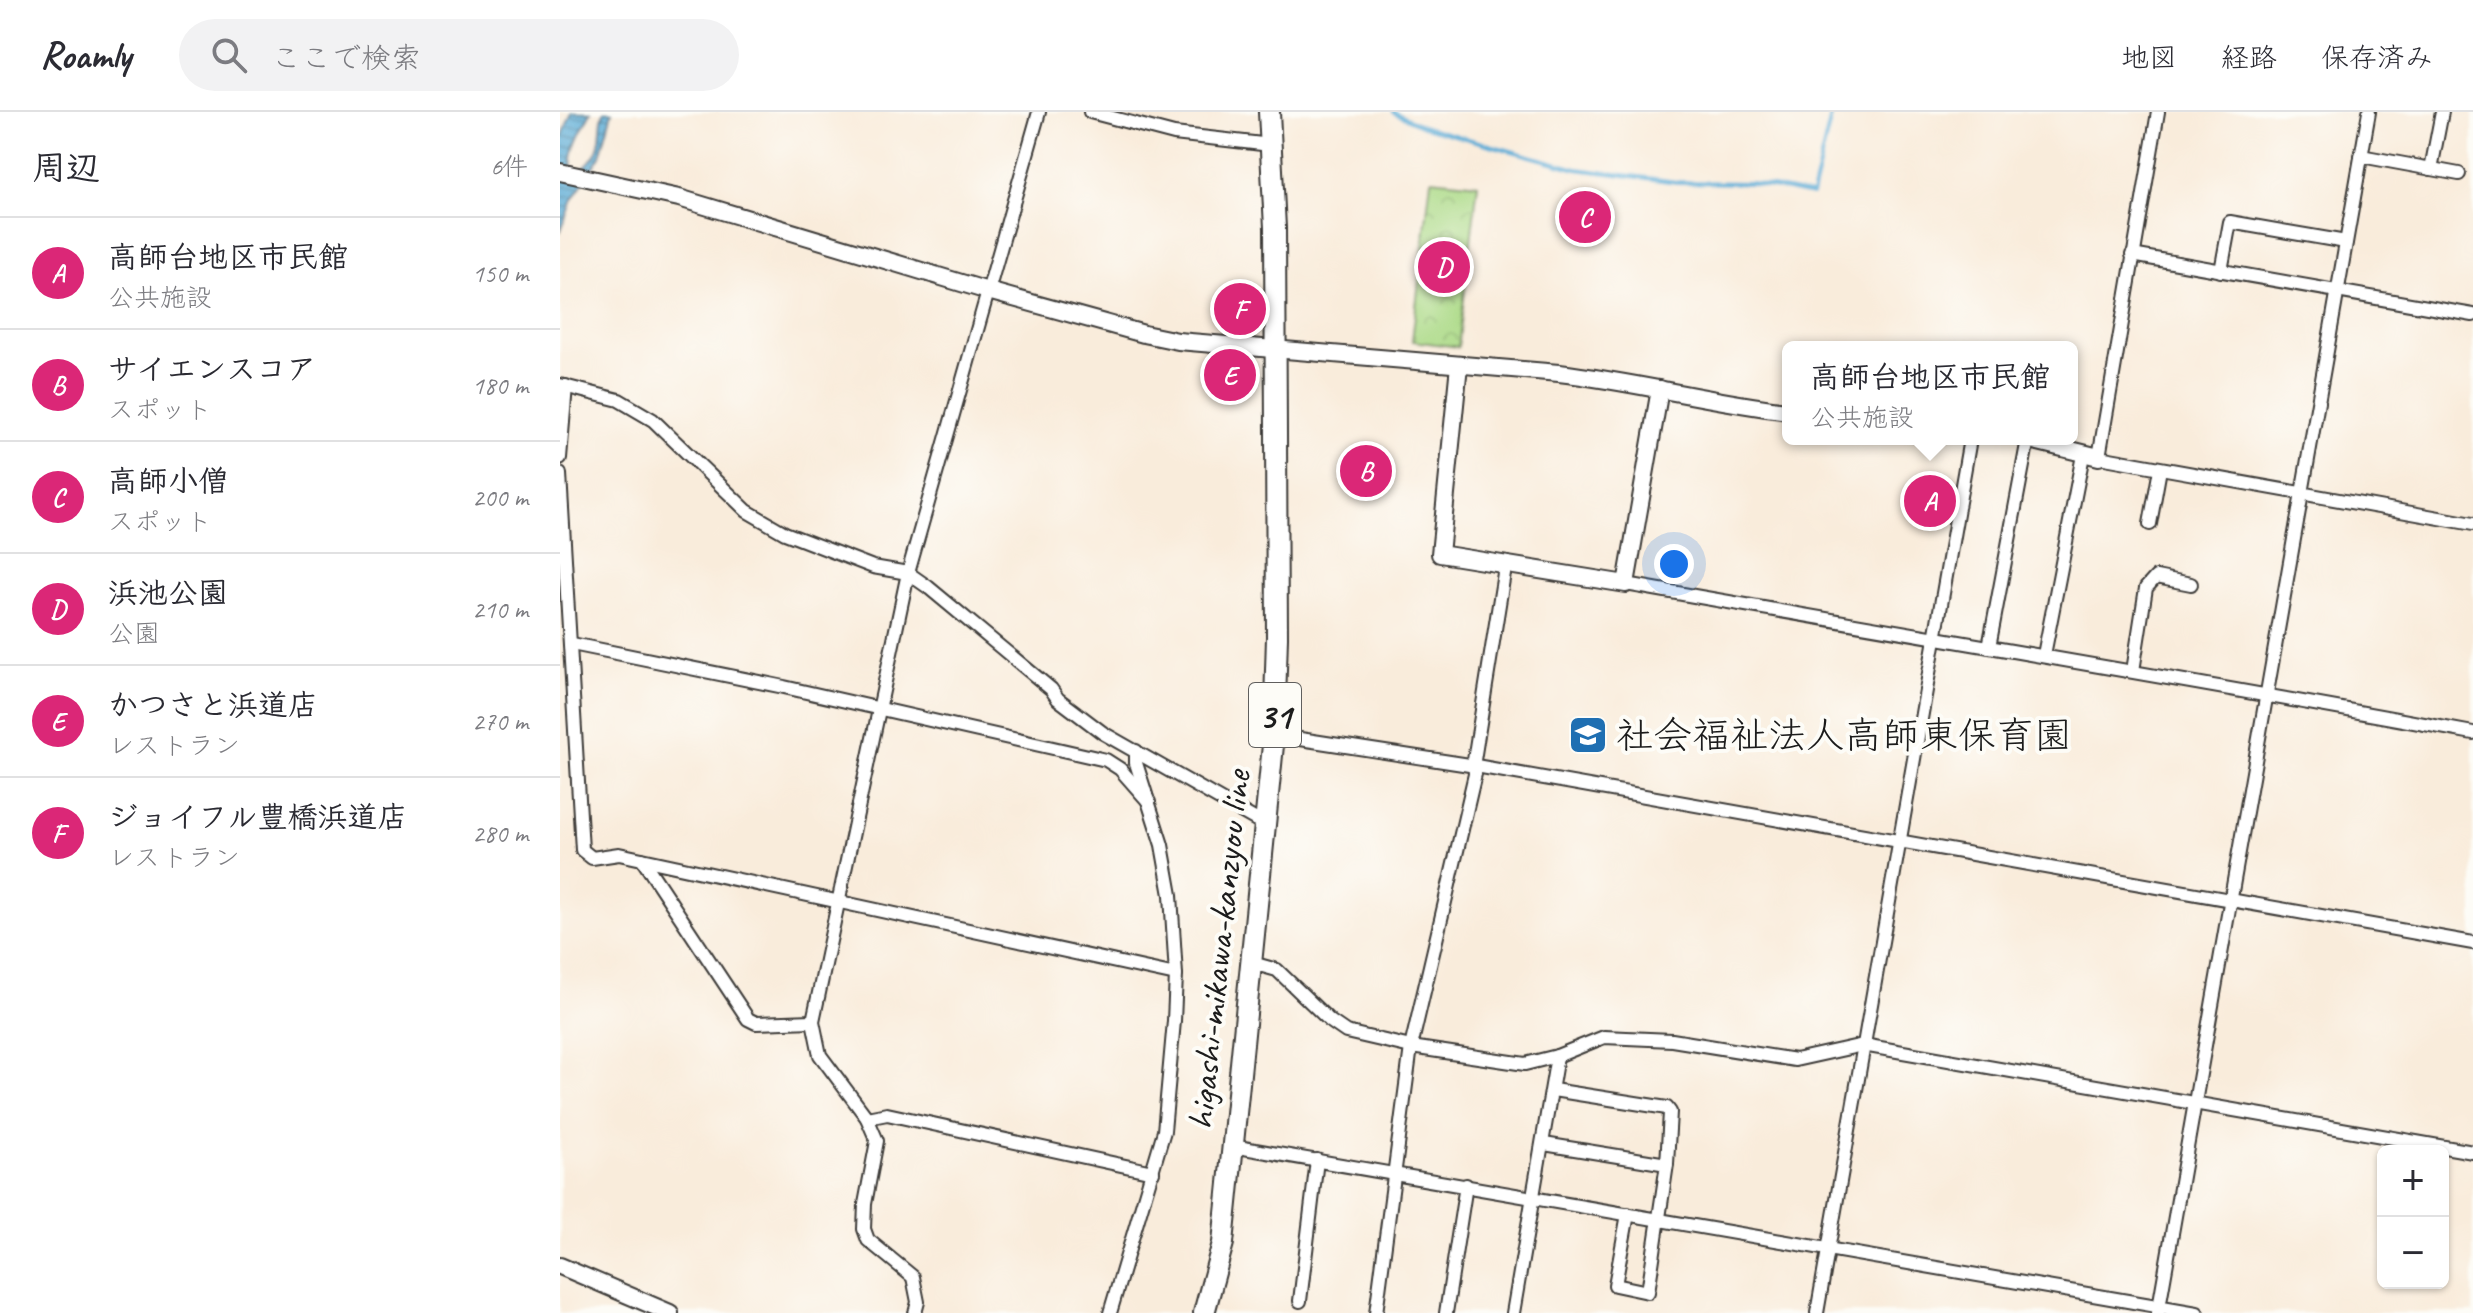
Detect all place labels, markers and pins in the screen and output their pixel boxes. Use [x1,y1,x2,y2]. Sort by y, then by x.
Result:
pin: C [1559,187,1611,247]
pin: D [1418,237,1470,297]
pin: F [1214,279,1266,339]
pin: E [1204,345,1256,405]
pin: B [1340,441,1392,501]
pin: A [1904,471,1956,531]
place label: 社会福祉法人高師東保育園 [1616,712,2072,759]
school or university icon: 社会福祉法人高師東保育園 [1567,714,1609,756]

